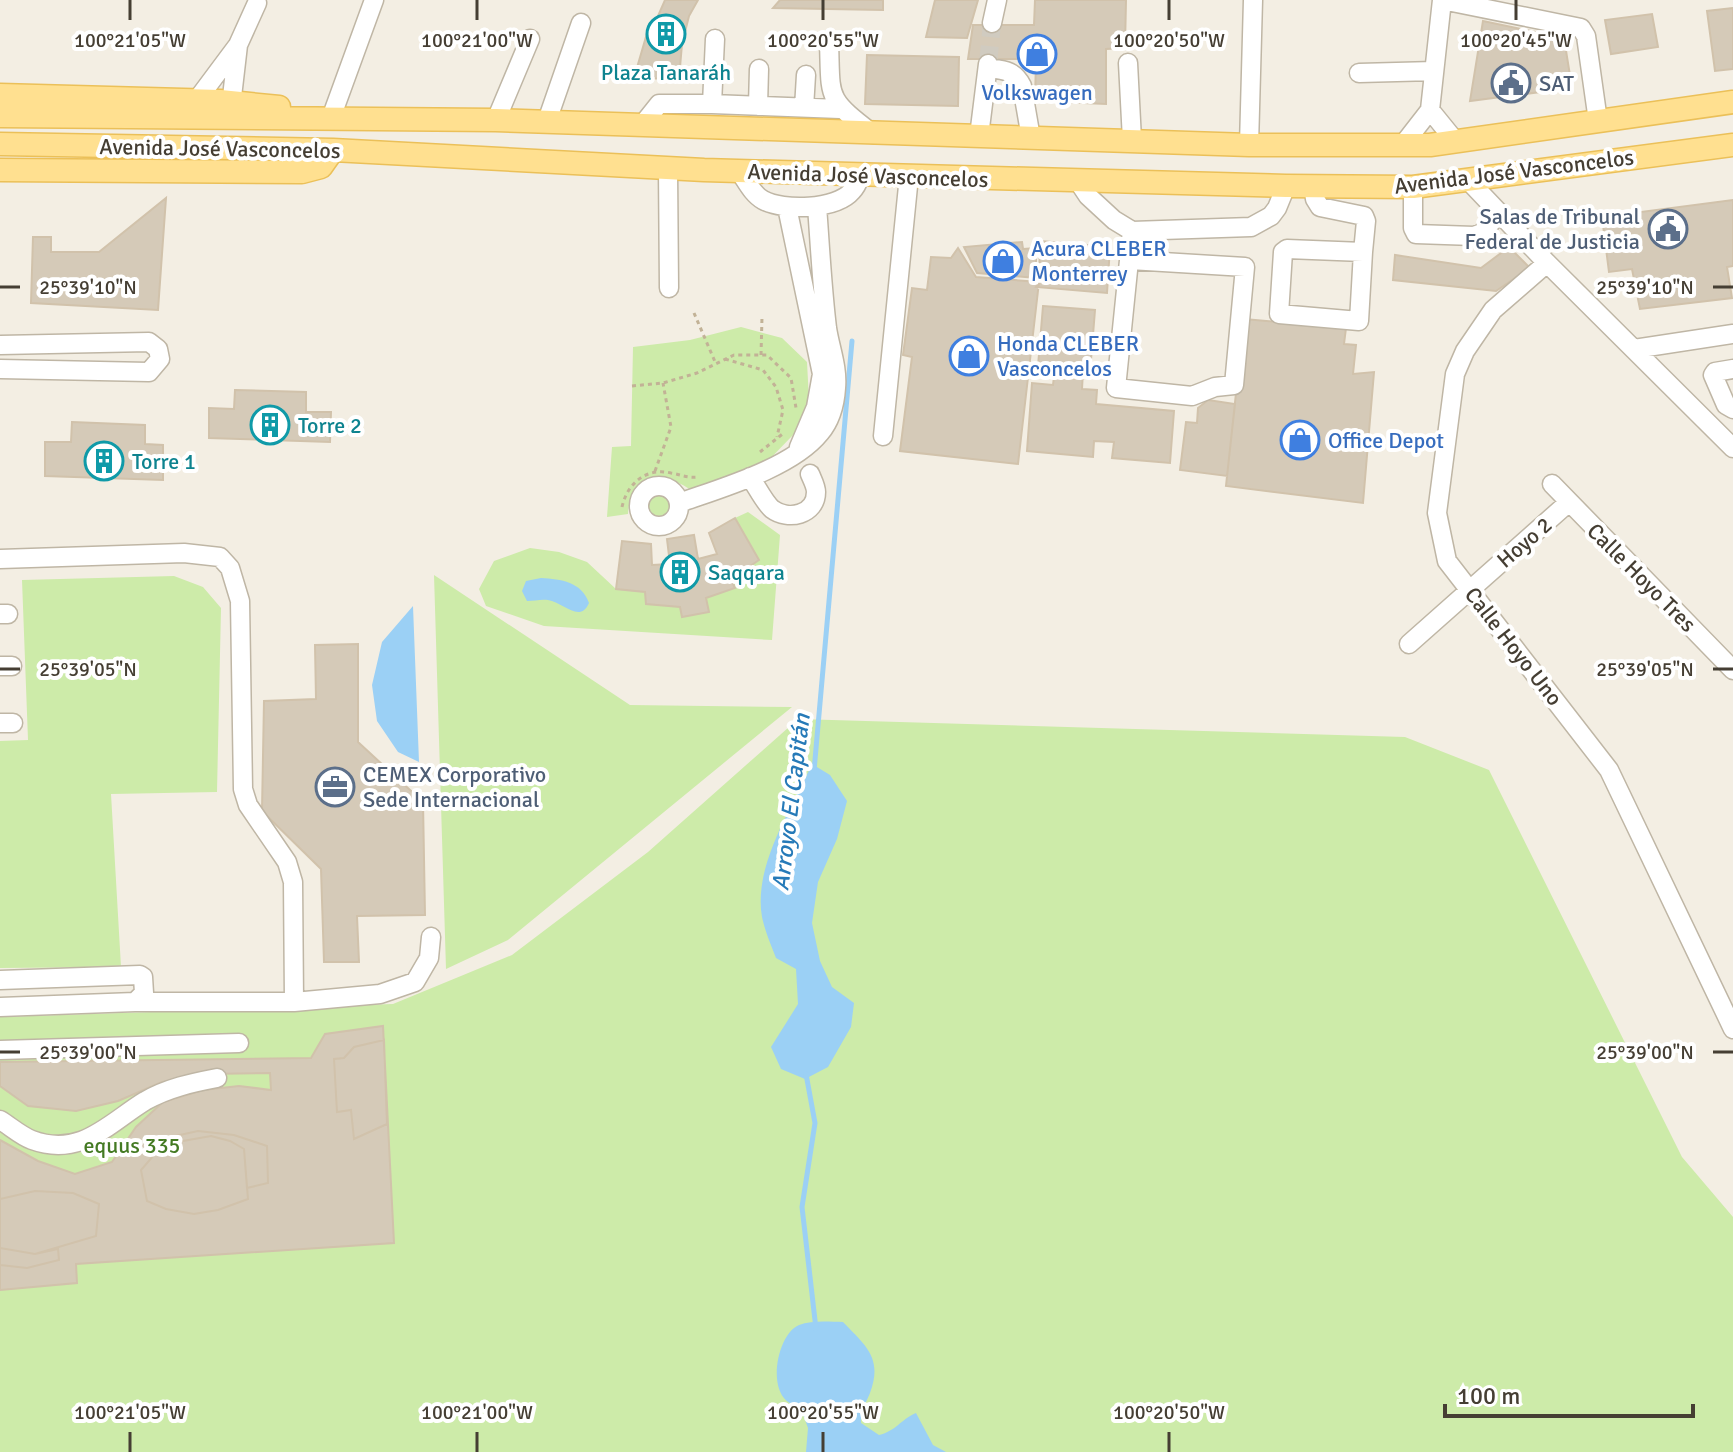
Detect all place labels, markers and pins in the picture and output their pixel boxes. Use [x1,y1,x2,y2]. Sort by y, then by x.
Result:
building icon: Plaza Tanaráh [645,13,687,55]
shop icon: Volkswagen [1016,33,1058,75]
place label: Plaza Tanaráh [601,59,731,86]
public building icon: SAT [1490,62,1532,104]
place label: SAT [1539,70,1574,97]
place label: Volkswagen [981,79,1093,106]
place label: Salas de Tribunal Federal de Justicia [1465,203,1640,255]
public building icon: Salas de Tribunal Federal de Justicia [1647,208,1689,250]
place label: Acura CLEBER Monterrey [1031,235,1167,287]
shop icon: Acura CLEBER Monterrey [982,240,1024,282]
place label: Honda CLEBER Vasconcelos [997,330,1139,382]
shop icon: Honda CLEBER Vasconcelos [948,335,990,377]
building icon: Torre 2 [249,404,291,446]
place label: Torre 2 [298,412,362,439]
shop icon: Office Depot [1279,419,1321,461]
place label: Office Depot [1328,427,1444,454]
building icon: Torre 1 [83,440,125,482]
place label: Torre 1 [132,448,196,475]
building icon: Saqqara [659,551,701,593]
place label: Saqqara [708,559,785,586]
place label: CEMEX Corporativo Sede Internacional [363,761,546,813]
office icon: CEMEX Corporativo Sede Internacional [314,766,356,808]

